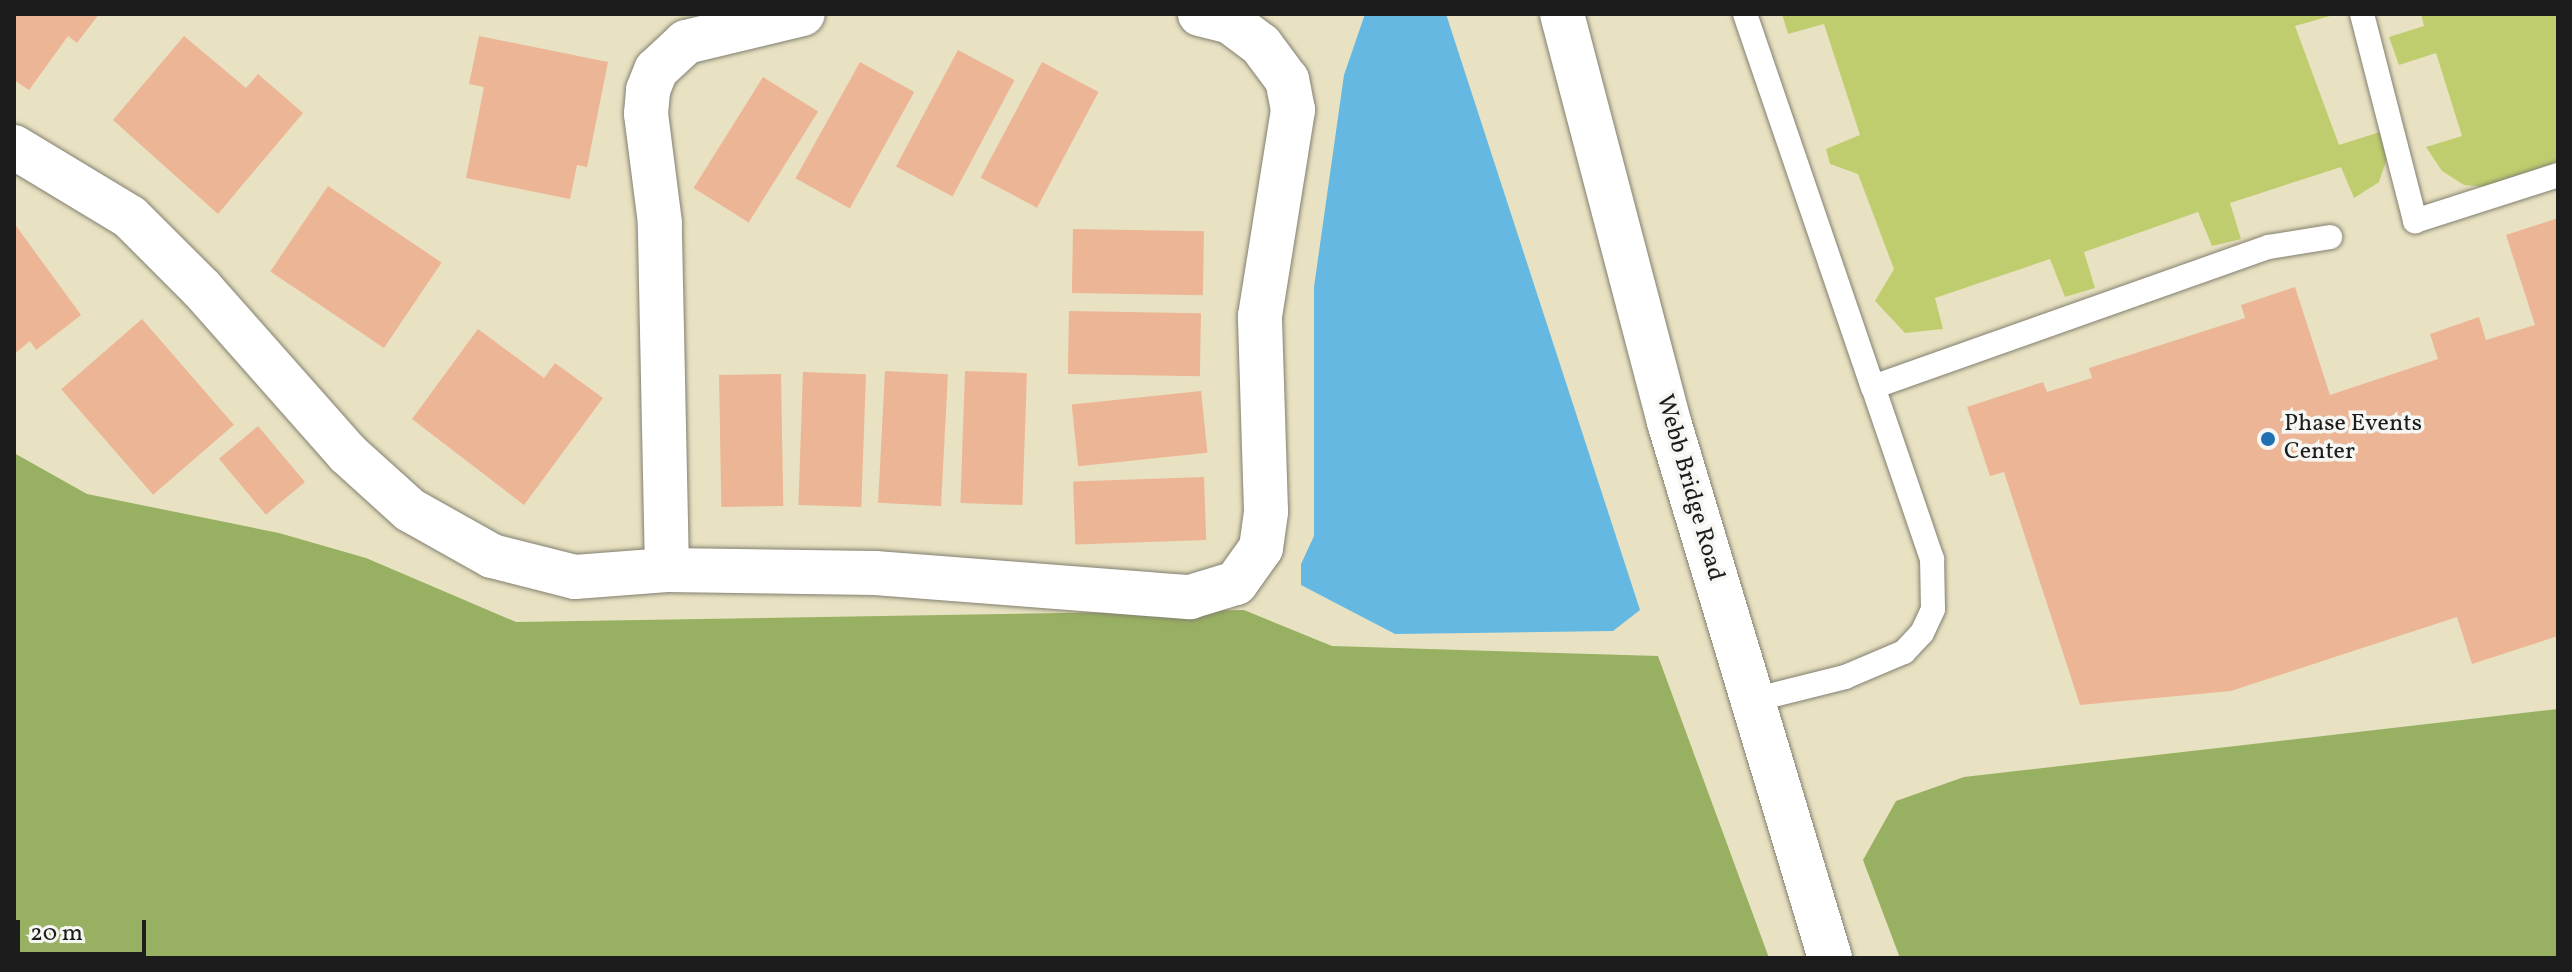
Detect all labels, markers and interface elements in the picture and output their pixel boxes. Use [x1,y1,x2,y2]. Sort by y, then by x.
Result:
street label: Webb Bridge Road [1649,391,1729,585]
place label: Phase Events Center [2284,411,2422,467]
marker: Phase Events Center [2259,430,2277,448]
scale bar [20,904,150,954]
text: 20 m [30,917,83,951]

